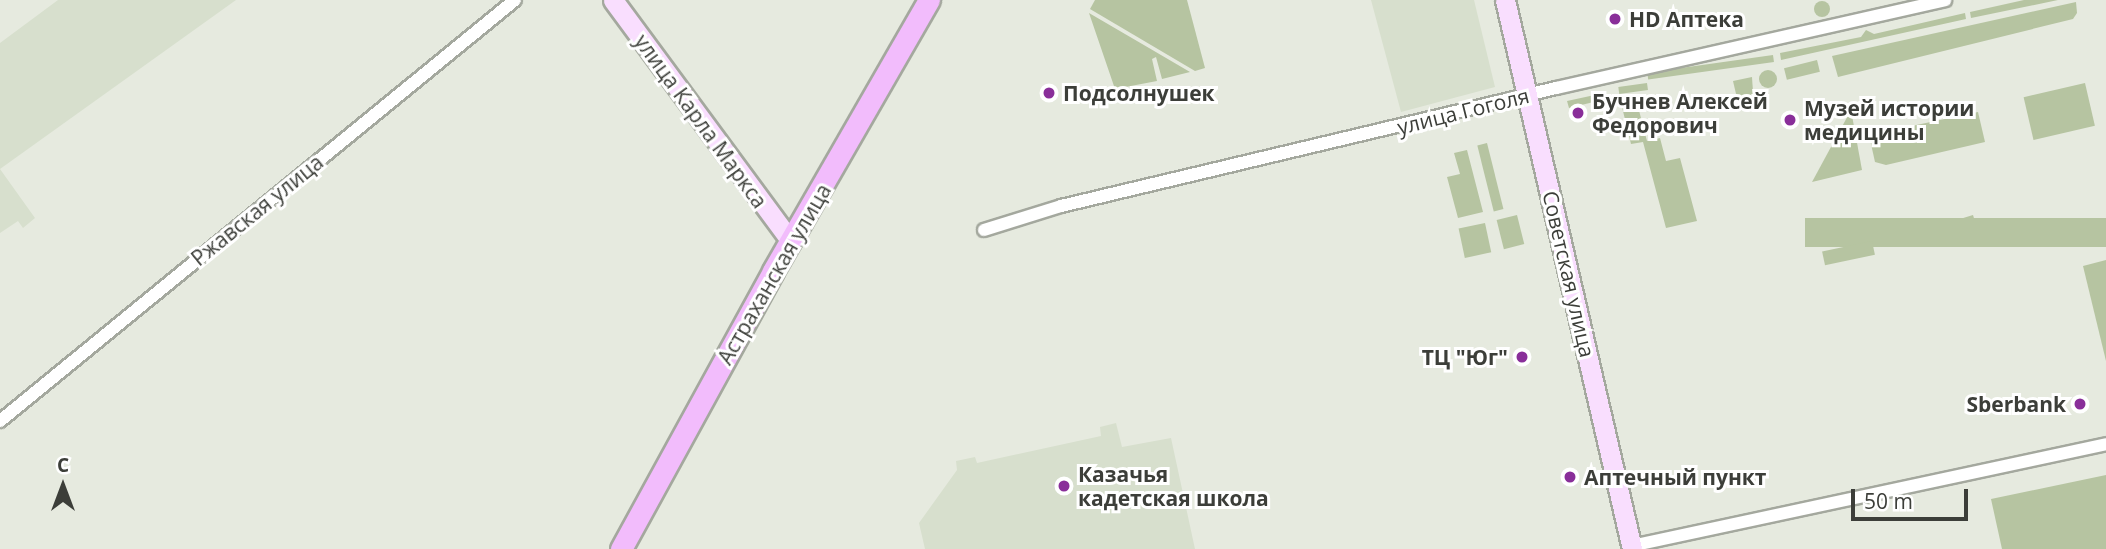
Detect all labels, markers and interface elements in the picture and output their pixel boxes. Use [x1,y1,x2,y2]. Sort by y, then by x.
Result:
place label: HD Аптека [1629,6,1744,32]
marker: HD Аптека [1607,11,1623,27]
street label: улица Карла Маркса [629,29,773,213]
place label: Подсолнушек [1063,80,1215,106]
street label: улица Гоголя [1394,82,1532,140]
marker: Подсолнушек [1041,85,1057,101]
place label: Бучнев Алексей Федорович [1592,88,1768,138]
place label: Музей истории медицины [1804,95,1974,145]
marker: Бучнев Алексей Федорович [1570,105,1586,121]
marker: Музей истории медицины [1782,112,1798,128]
street label: Ржавская улица [186,149,328,271]
street label: Астраханская улица [712,179,836,369]
street label: Советская улица [1538,188,1600,360]
place label: ТЦ "Юг" [1422,344,1508,370]
marker: ТЦ "Юг" [1514,349,1530,365]
place label: Sberbank [1966,391,2066,417]
marker: Sberbank [2072,396,2088,412]
north arrow [28,451,98,521]
text: С [57,452,69,478]
place label: Казачья кадетская школа [1078,461,1269,511]
place label: Аптечный пункт [1584,464,1766,490]
marker: Аптечный пункт [1562,469,1578,485]
scale bar [1854,476,1971,520]
marker: Казачья кадетская школа [1056,478,1072,494]
text: 50 m [1864,487,1913,515]

